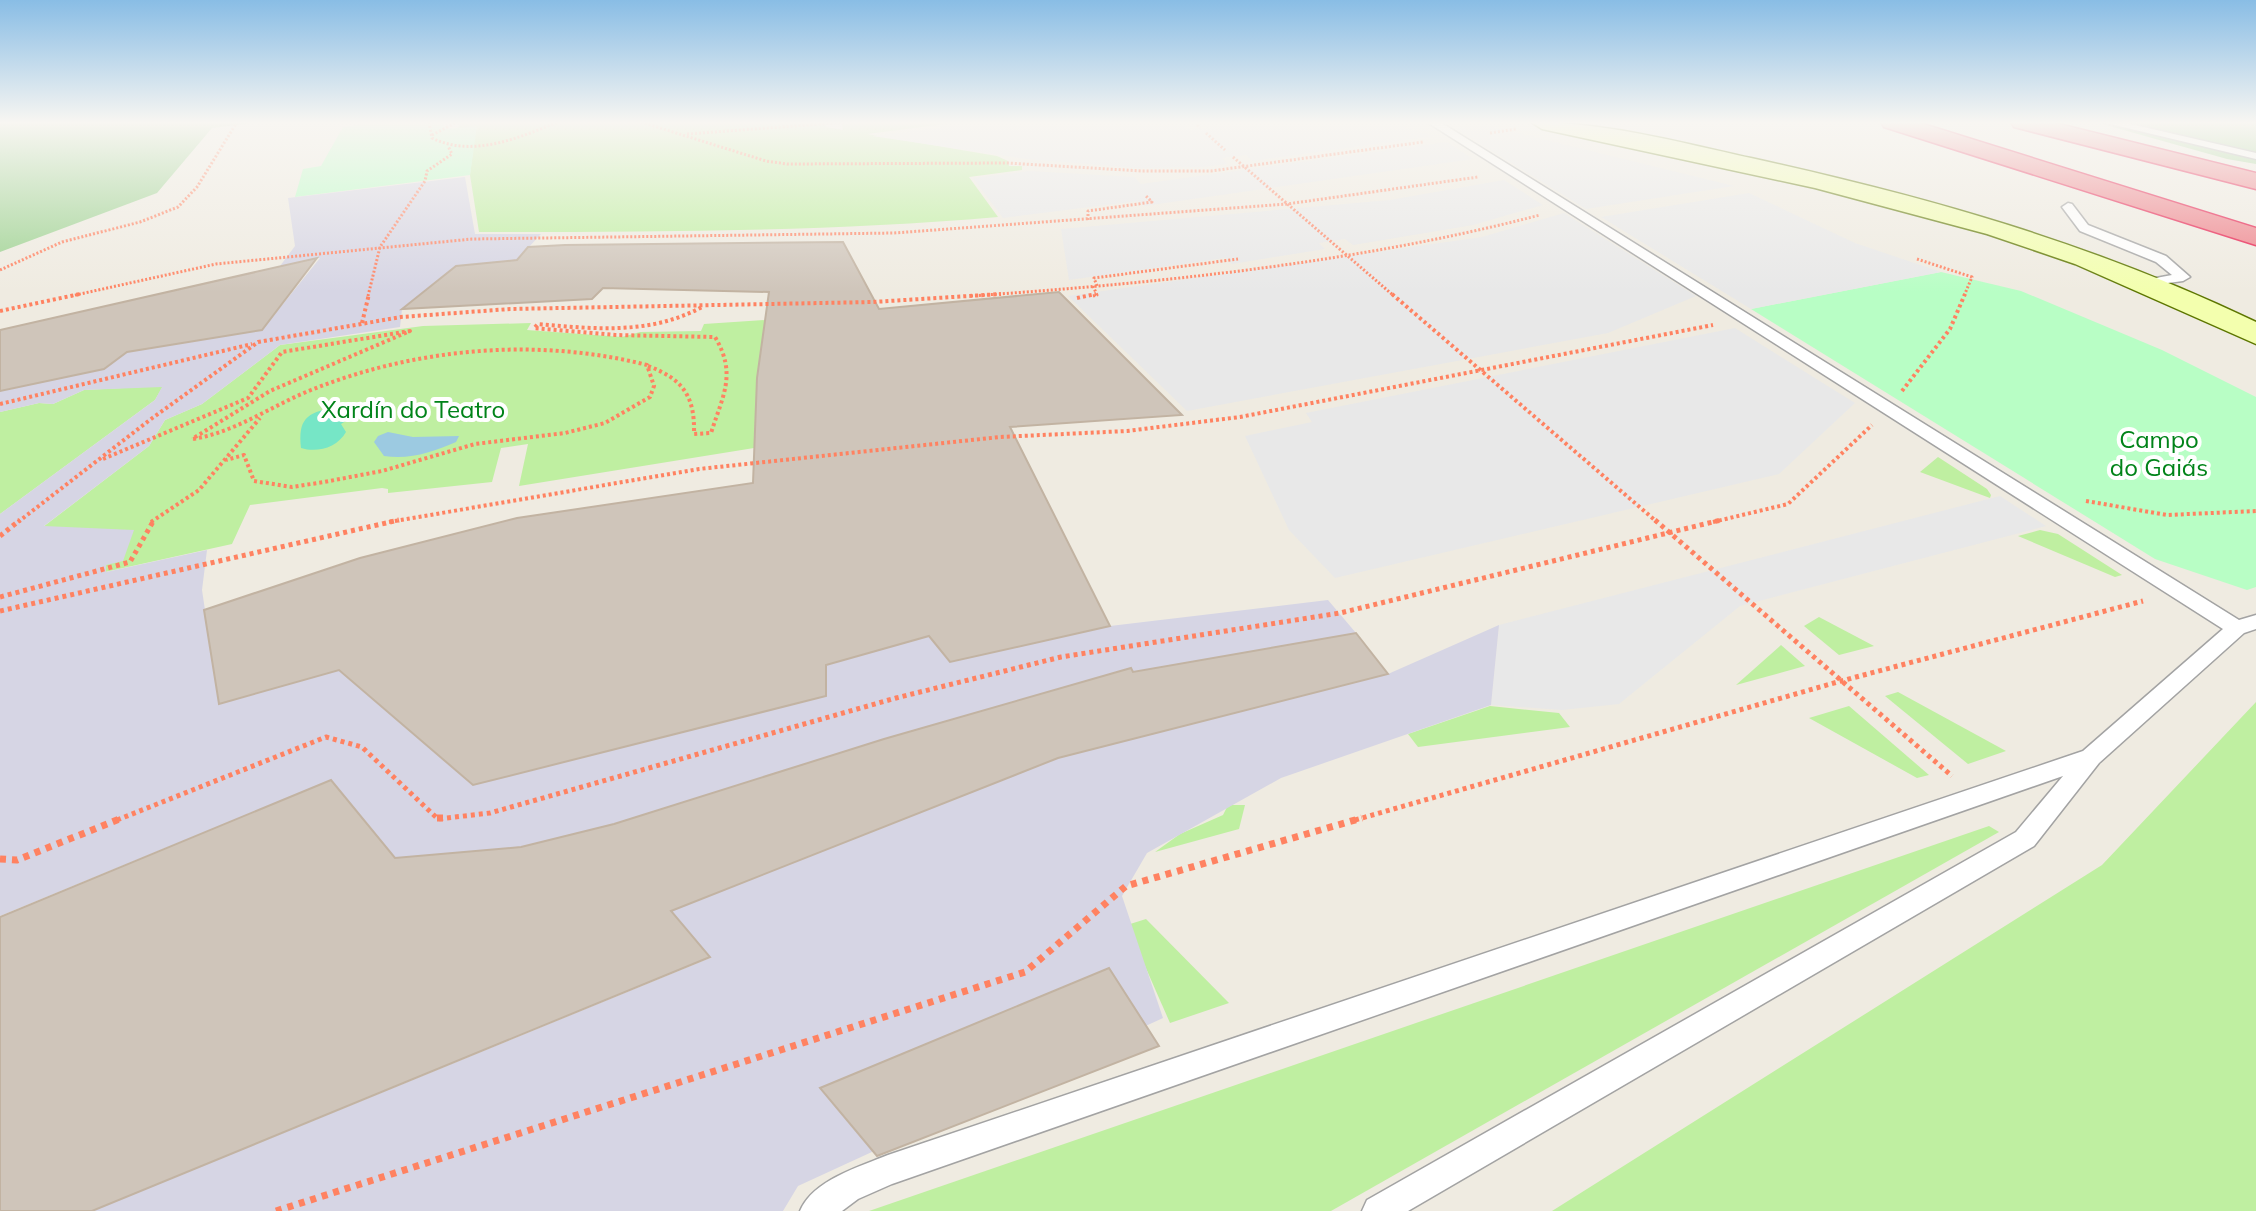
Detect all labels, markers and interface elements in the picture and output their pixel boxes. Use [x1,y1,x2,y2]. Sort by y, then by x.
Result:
park label: Xardín do Teatro [321,394,505,424]
park label: Campo do Gaiás [2110,424,2208,482]

